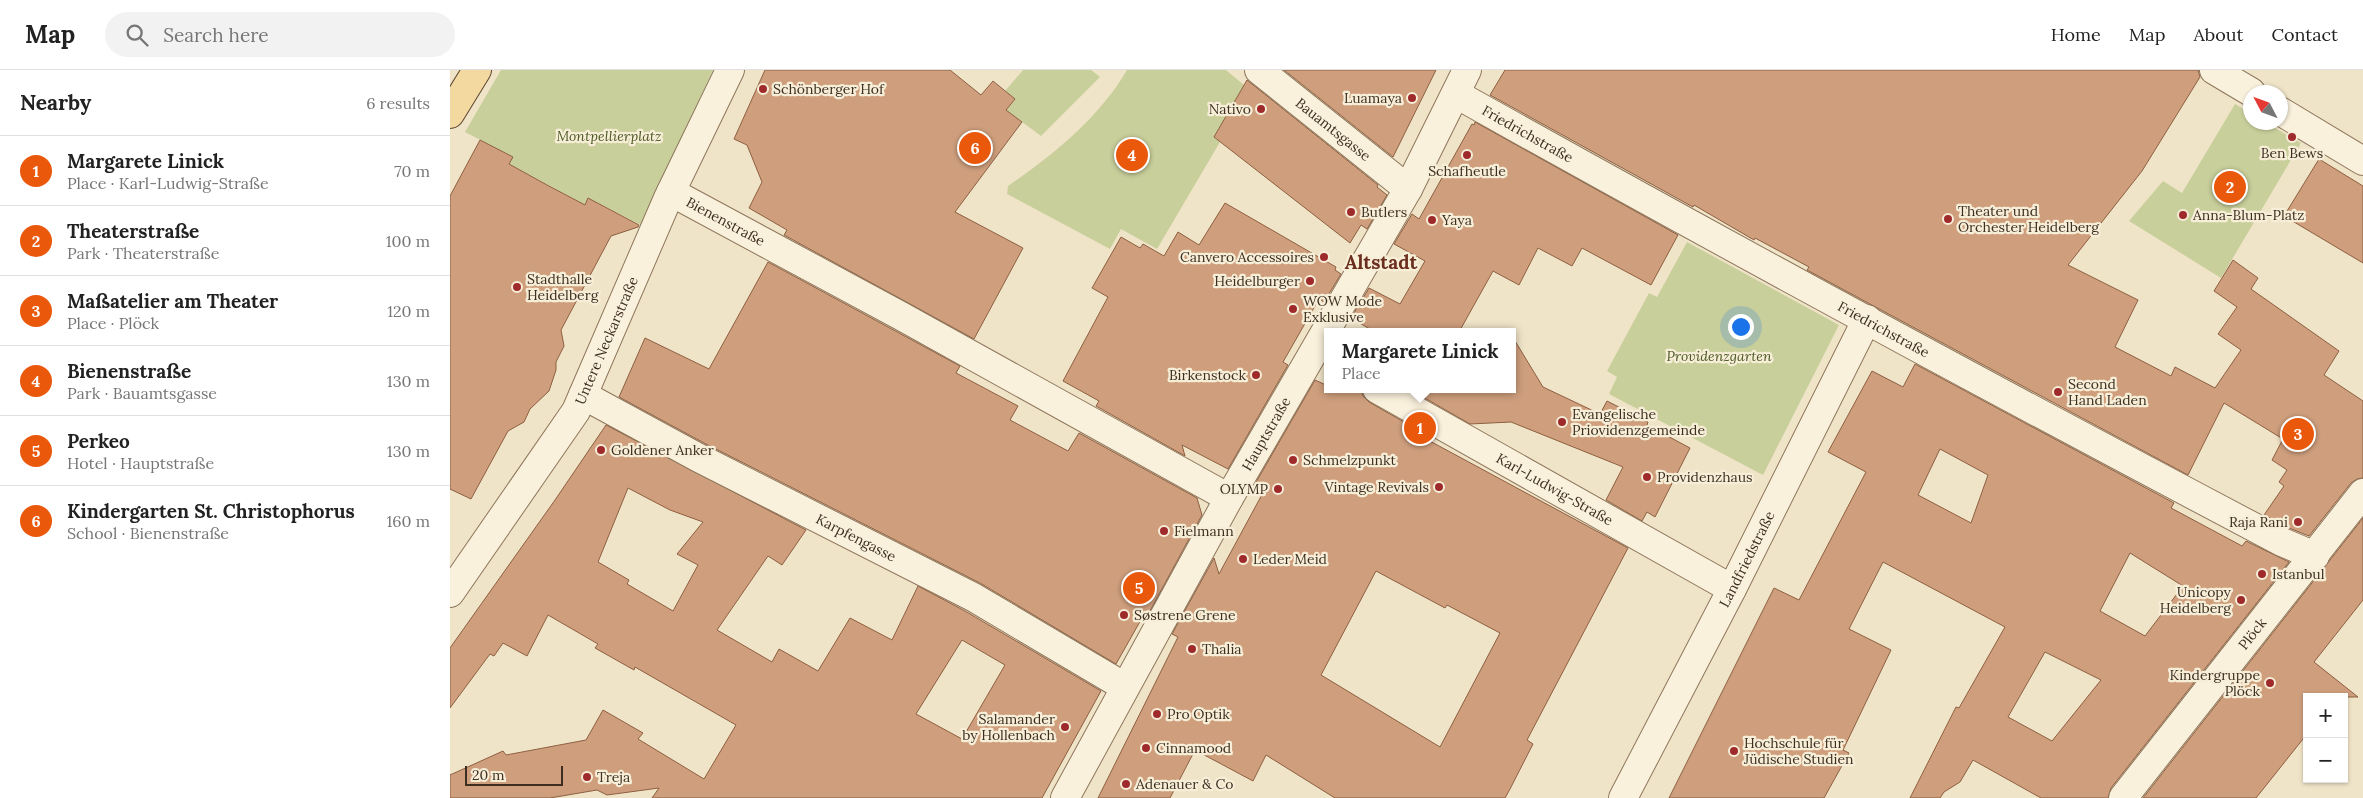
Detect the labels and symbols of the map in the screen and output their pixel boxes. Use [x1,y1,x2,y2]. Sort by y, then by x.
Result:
place label: Schönberger Hof [773,80,885,98]
marker: Schönberger Hof [757,83,769,95]
north arrow [2243,85,2288,130]
place label: Luamaya [1344,89,1402,107]
marker: Luamaya [1406,92,1418,104]
street label: Bauamtsgasse [1292,94,1375,165]
place label: Nativo [1209,100,1251,118]
street label: Friedrichstraße [1479,101,1577,167]
marker: Nativo [1255,103,1267,115]
park label: Montpellierplatz [556,127,662,145]
pin: 6 [959,129,991,167]
marker: Ben Bews [2286,131,2298,143]
pin: 4 [1116,136,1148,174]
place label: Ben Bews [2261,144,2323,162]
marker: Schafheutle [1461,149,1473,161]
place label: Schafheutle [1428,162,1506,180]
pin: 2 [2214,168,2246,206]
street label: Bienenstraße [683,193,768,250]
place label: Theater und Orchester Heidelberg [1958,202,2099,236]
place label: Butlers [1361,203,1407,221]
marker: Butlers [1345,206,1357,218]
place label: Anna-Blum-Platz [2192,206,2304,224]
marker: Anna-Blum-Platz [2177,209,2189,221]
place label: Yaya [1441,211,1472,229]
marker: Theater und Orchester Heidelberg [1942,213,1954,225]
marker: Yaya [1426,214,1438,226]
place label: Canvero Accessoires [1180,248,1314,266]
district label: Altstadt [1345,250,1418,274]
marker: Canvero Accessoires [1318,251,1330,263]
place label: Stadthalle Heidelberg [527,270,599,304]
place label: Heidelburger [1214,272,1300,290]
street label: Untere Neckarstraße [571,273,642,407]
marker: Heidelburger [1304,275,1316,287]
marker: Stadthalle Heidelberg [511,281,523,293]
place label: WOW Mode Exklusive [1303,292,1383,326]
street label: Friedrichstraße [1835,297,1933,362]
marker: WOW Mode Exklusive [1287,303,1299,315]
your location [1728,314,1754,340]
park label: Providenzgarten [1666,347,1772,365]
place label: Birkenstock [1169,366,1246,384]
marker: Birkenstock [1250,369,1262,381]
place label: Second Hand Laden [2068,375,2147,409]
marker: Second Hand Laden [2052,386,2064,398]
street label: Hauptstraße [1238,393,1295,474]
place label: Evangelische Priovidenzgemeinde [1572,405,1705,439]
pin: 1 [1404,409,1436,447]
pin: 3 [2282,415,2314,453]
marker: Evangelische Priovidenzgemeinde [1556,416,1568,428]
place label: Goldener Anker [611,441,714,459]
marker: Goldener Anker [595,444,607,456]
street label: Karl-Ludwig-Straße [1493,449,1617,529]
place label: Schmelzpunkt [1303,451,1397,469]
marker: Schmelzpunkt [1287,454,1299,466]
place label: Providenzhaus [1657,468,1753,486]
marker: Providenzhaus [1641,471,1653,483]
place label: Vintage Revivals [1324,478,1429,496]
place label: OLYMP [1220,480,1269,498]
marker: Vintage Revivals [1433,481,1445,493]
marker: OLYMP [1272,483,1284,495]
street label: Landfriedstraße [1715,508,1779,610]
street label: Karpfengasse [813,510,899,566]
place label: Raja Rani [2229,513,2288,531]
marker: Raja Rani [2292,516,2304,528]
place label: Fielmann [1174,522,1234,540]
marker: Fielmann [1158,525,1170,537]
place label: Leder Meid [1253,550,1327,568]
marker: Leder Meid [1237,553,1249,565]
place label: Istanbul [2272,565,2325,583]
marker: Istanbul [2256,568,2268,580]
pin: 5 [1123,569,1155,607]
place label: Unicopy Heidelberg [2160,583,2232,617]
marker: Unicopy Heidelberg [2235,594,2247,606]
place label: Søstrene Grene [1134,606,1236,624]
marker: Søstrene Grene [1118,609,1130,621]
street label: Plöck [2234,614,2271,653]
place label: Thalia [1202,640,1242,658]
marker: Thalia [1186,643,1198,655]
place label: Kindergruppe Plöck [2170,666,2260,700]
marker: Kindergruppe Plöck [2264,677,2276,689]
place label: Pro Optik [1167,705,1230,723]
marker: Pro Optik [1151,708,1163,720]
place label: Salamander by Hollenbach [962,710,1055,744]
marker: Salamander by Hollenbach [1059,721,1071,733]
place label: Hochschule für Jüdische Studien [1743,734,1854,768]
place label: Cinnamood [1156,739,1231,757]
marker: Cinnamood [1140,742,1152,754]
marker: Hochschule für Jüdische Studien [1728,745,1740,757]
scale bar [465,763,562,786]
place label: Treja [597,768,630,786]
marker: Treja [581,771,593,783]
place label: Adenauer & Co [1135,775,1233,793]
marker: Adenauer & Co [1120,778,1132,790]

